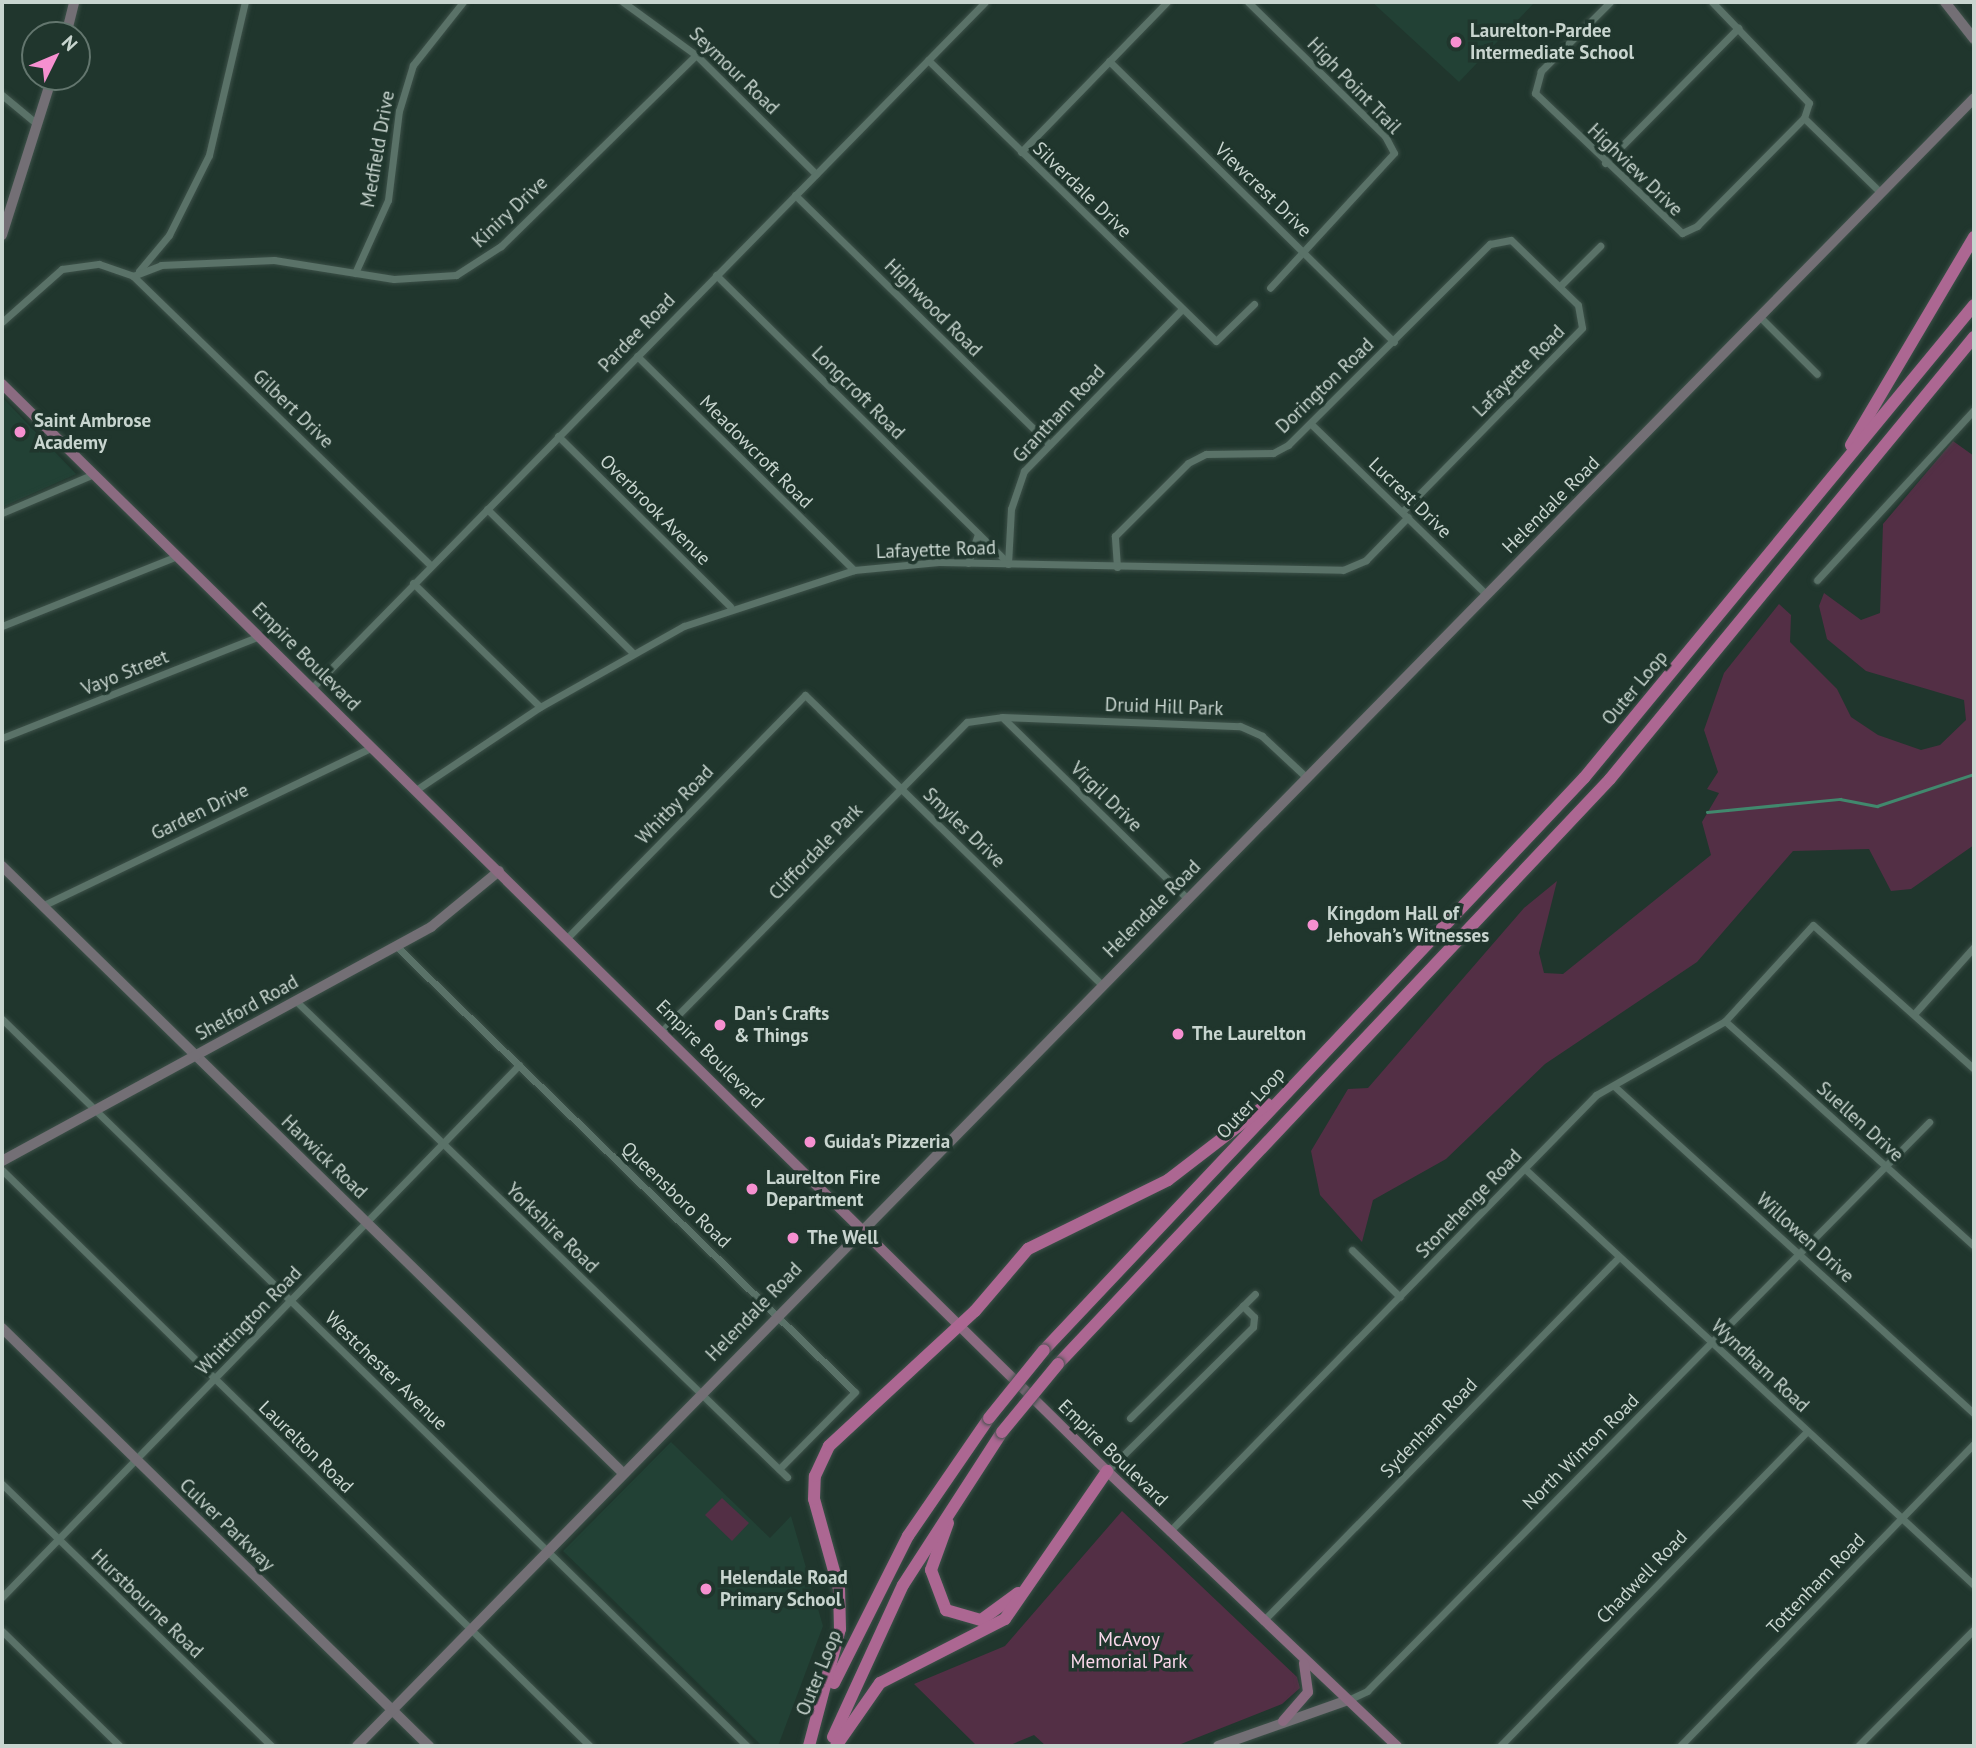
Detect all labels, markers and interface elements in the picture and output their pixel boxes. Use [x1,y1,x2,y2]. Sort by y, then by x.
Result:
place label: Laurelton-Pardee Intermediate School [1470,20,1634,64]
north arrow [21,21,91,91]
street label: Seymour Road [684,23,784,119]
text: N [57,30,83,56]
street label: High Point Trail [1302,33,1406,139]
marker: Laurelton-Pardee Intermediate School [1448,34,1464,50]
street label: Medfield Drive [357,89,399,209]
street label: Highview Drive [1583,119,1687,221]
street label: Silverdale Drive [1028,137,1136,243]
street label: Viewcrest Drive [1210,138,1316,242]
street label: Kiniry Drive [467,171,553,253]
street label: Highwood Road [880,255,986,361]
street label: Pardee Road [594,289,680,377]
street label: Lafayette Road [1468,320,1570,422]
street label: Dorington Road [1271,334,1379,438]
street label: Longcroft Road [807,342,909,444]
street label: Grantham Road [1008,361,1110,467]
street label: Gilbert Drive [248,365,338,453]
street label: Meadowcroft Road [695,391,817,513]
place label: Saint Ambrose Academy [34,410,152,454]
marker: Saint Ambrose Academy [12,424,28,440]
street label: Overbrook Avenue [594,449,716,571]
street label: Helendale Road [1498,452,1604,558]
street label: Lucrest Drive [1364,453,1456,543]
street label: Lafayette Road [876,537,996,563]
street label: Empire Boulevard [247,598,365,716]
street label: Vayo Street [78,645,172,701]
street label: Outer Loop [1597,646,1673,730]
street label: Druid Hill Park [1104,694,1224,720]
street label: Virgil Drive [1065,757,1147,837]
street label: Whitby Road [631,760,719,850]
street label: Garden Drive [148,779,252,845]
street label: Smyles Drive [918,783,1010,873]
street label: Cliffordale Park [764,799,868,905]
street label: Helendale Road [1099,856,1205,962]
place label: Kingdom Hall of Jehovah’s Witnesses [1327,903,1490,947]
marker: Kingdom Hall of Jehovah’s Witnesses [1305,917,1321,933]
street label: Shelford Road [192,970,302,1046]
street label: Empire Boulevard [651,995,769,1113]
place label: Dan's Crafts & Things [734,1003,829,1047]
marker: Dan's Crafts & Things [712,1017,728,1033]
place label: The Laurelton [1192,1023,1306,1045]
marker: The Laurelton [1170,1026,1186,1042]
street label: Outer Loop [1212,1062,1290,1144]
street label: Suellen Drive [1812,1077,1908,1167]
street label: Harwick Road [276,1110,372,1204]
place label: Guida's Pizzeria [824,1131,950,1153]
marker: Guida's Pizzeria [802,1134,818,1150]
street label: Queensboro Road [617,1137,735,1253]
street label: Stonehenge Road [1411,1145,1527,1263]
place label: Laurelton Fire Department [766,1167,880,1211]
street label: Yorkshire Road [501,1178,603,1278]
marker: Laurelton Fire Department [744,1181,760,1197]
street label: Willowen Drive [1752,1188,1858,1288]
place label: The Well [807,1227,879,1249]
marker: The Well [785,1230,801,1246]
street label: Helendale Road [701,1258,807,1366]
street label: Whittington Road [192,1262,306,1380]
street label: Westchester Avenue [320,1306,452,1436]
street label: Wyndham Road [1706,1315,1814,1417]
street label: Sydenham Road [1376,1373,1482,1483]
street label: North Winton Road [1518,1389,1644,1515]
street label: Empire Boulevard [1053,1395,1173,1511]
street label: Laurelton Road [254,1396,358,1498]
street label: Culver Parkway [175,1474,279,1576]
street label: Chadwell Road [1592,1526,1692,1628]
street label: Tottenham Road [1762,1529,1870,1639]
street label: Hurstbourne Road [86,1545,208,1663]
place label: Helendale Road Primary School [720,1567,848,1611]
marker: Helendale Road Primary School [698,1581,714,1597]
street label: Outer Loop [792,1627,846,1719]
park label: McAvoy Memorial Park [1071,1629,1187,1673]

